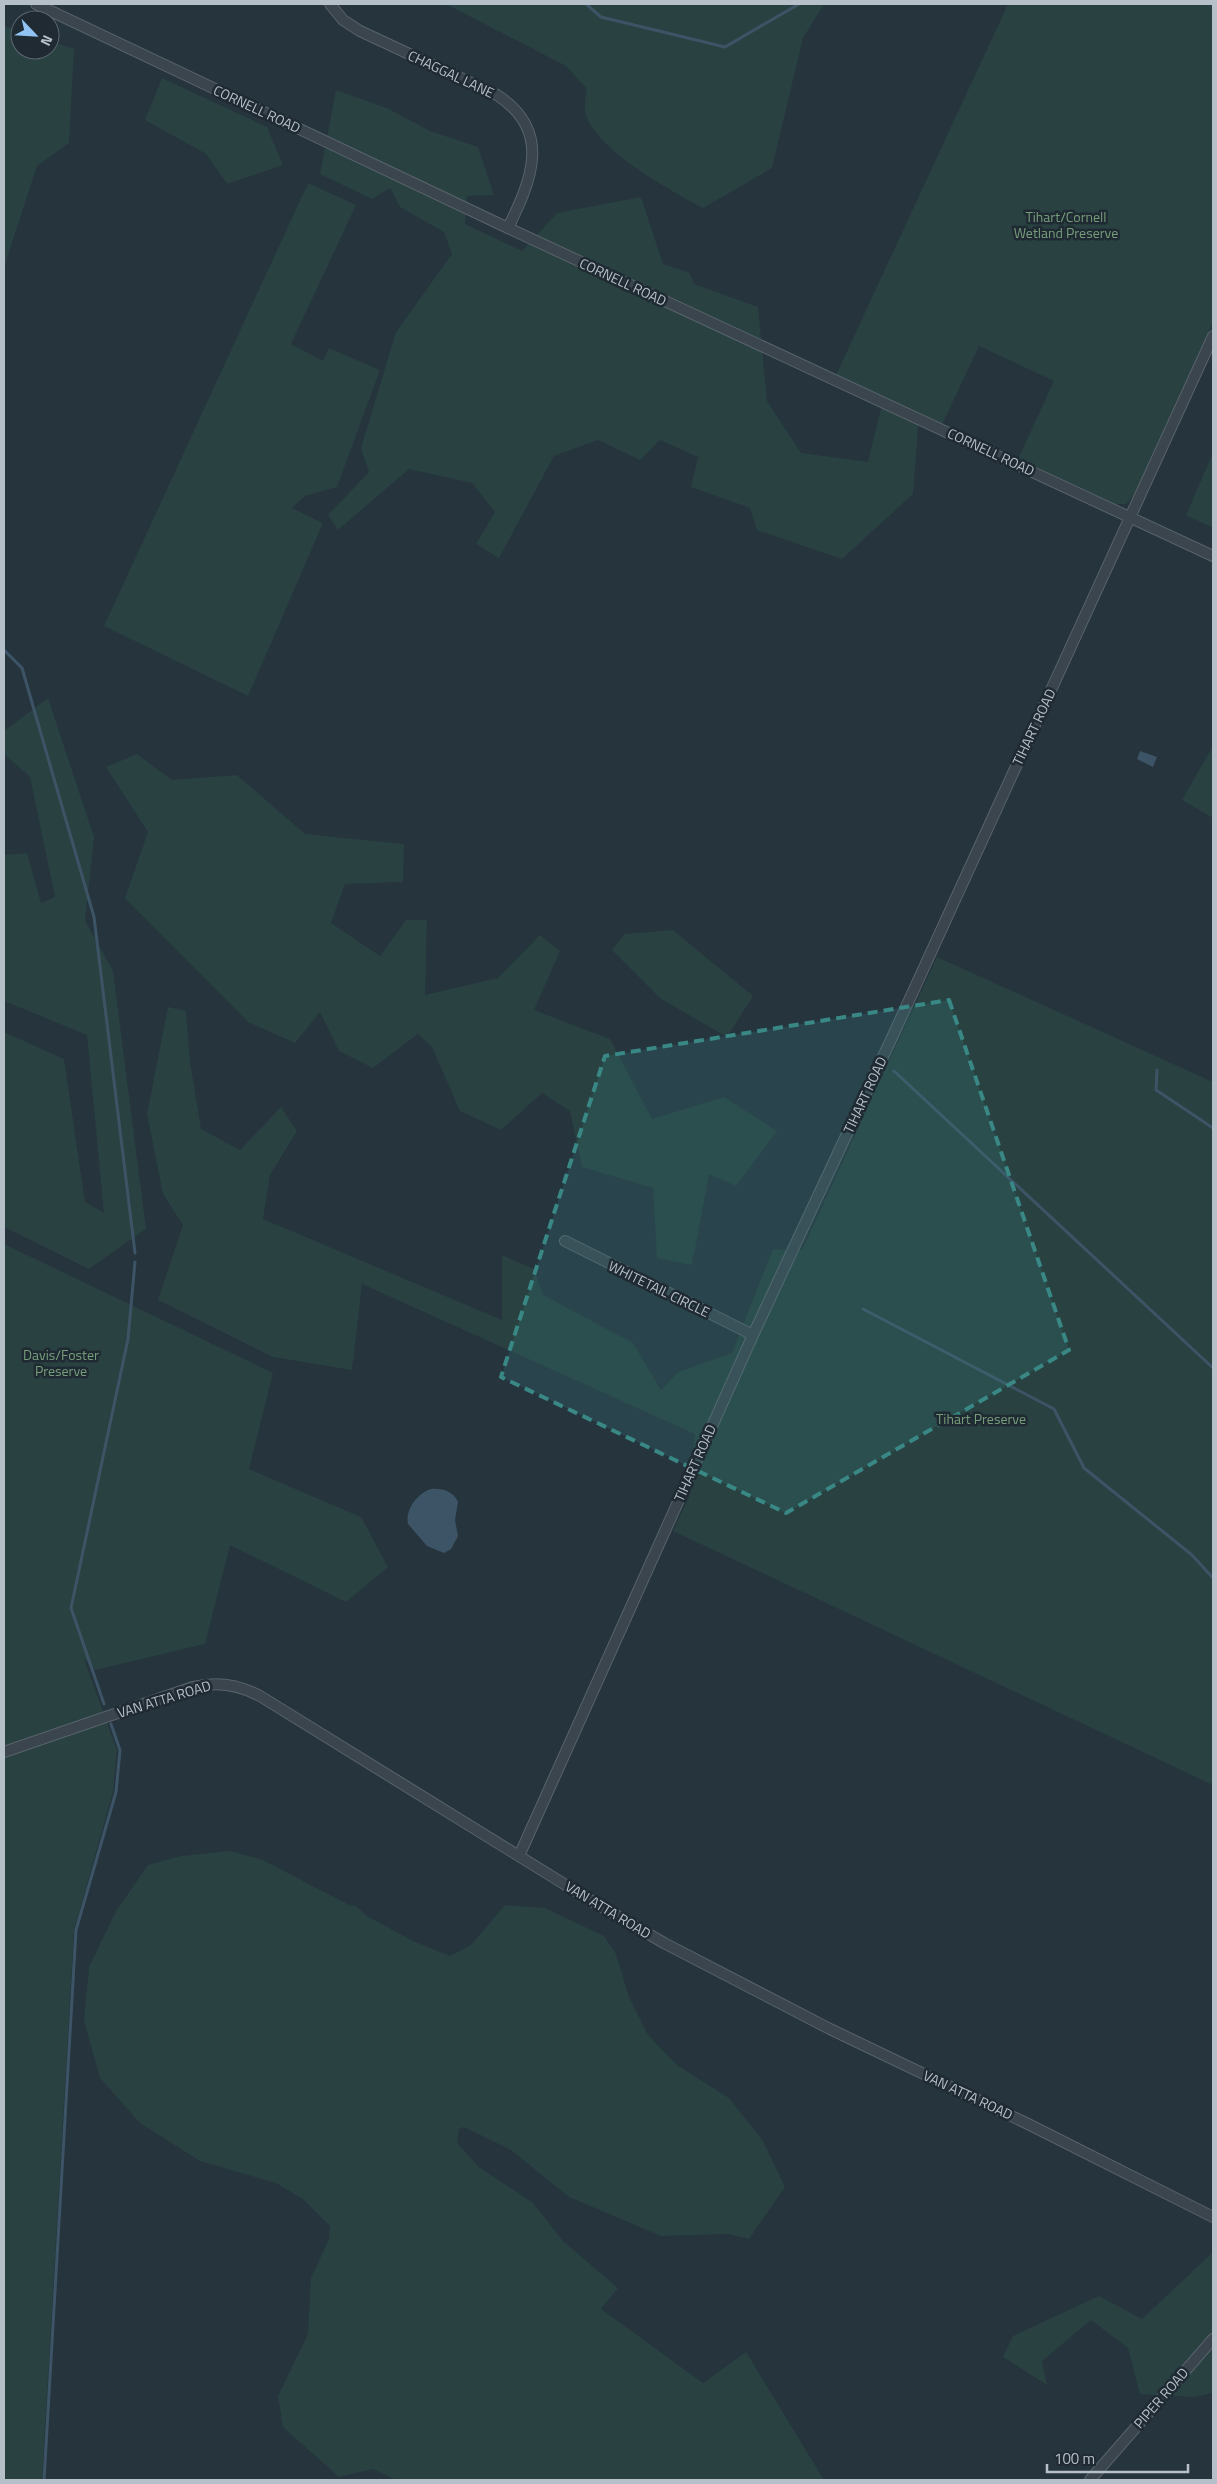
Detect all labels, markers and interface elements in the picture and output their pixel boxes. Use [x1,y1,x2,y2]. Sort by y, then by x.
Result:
north arrow [10,10,60,60]
text: N [36,32,59,50]
street label: CHAGGAL LANE [405,44,498,103]
street label: CORNELL ROAD [210,79,304,138]
park label: Tihart/Cornell Wetland Preserve [1014,206,1118,243]
street label: CORNELL ROAD [576,252,670,311]
street label: CORNELL ROAD [944,422,1038,481]
street label: TIHART ROAD [1007,685,1061,769]
street label: TIHART ROAD [838,1053,892,1137]
street label: WHITETAIL CIRCLE [605,1255,714,1322]
park label: Davis/Foster Preserve [23,1344,99,1381]
park label: Tihart Preserve [936,1408,1026,1429]
street label: TIHART ROAD [668,1421,721,1505]
street label: VAN ATTA ROAD [114,1674,213,1723]
street label: VAN ATTA ROAD [561,1876,655,1944]
street label: VAN ATTA ROAD [920,2065,1017,2125]
street label: PIPER ROAD [1128,2363,1193,2433]
scale bar [1047,2442,1188,2474]
text: 100 m [1054,2447,1095,2470]

